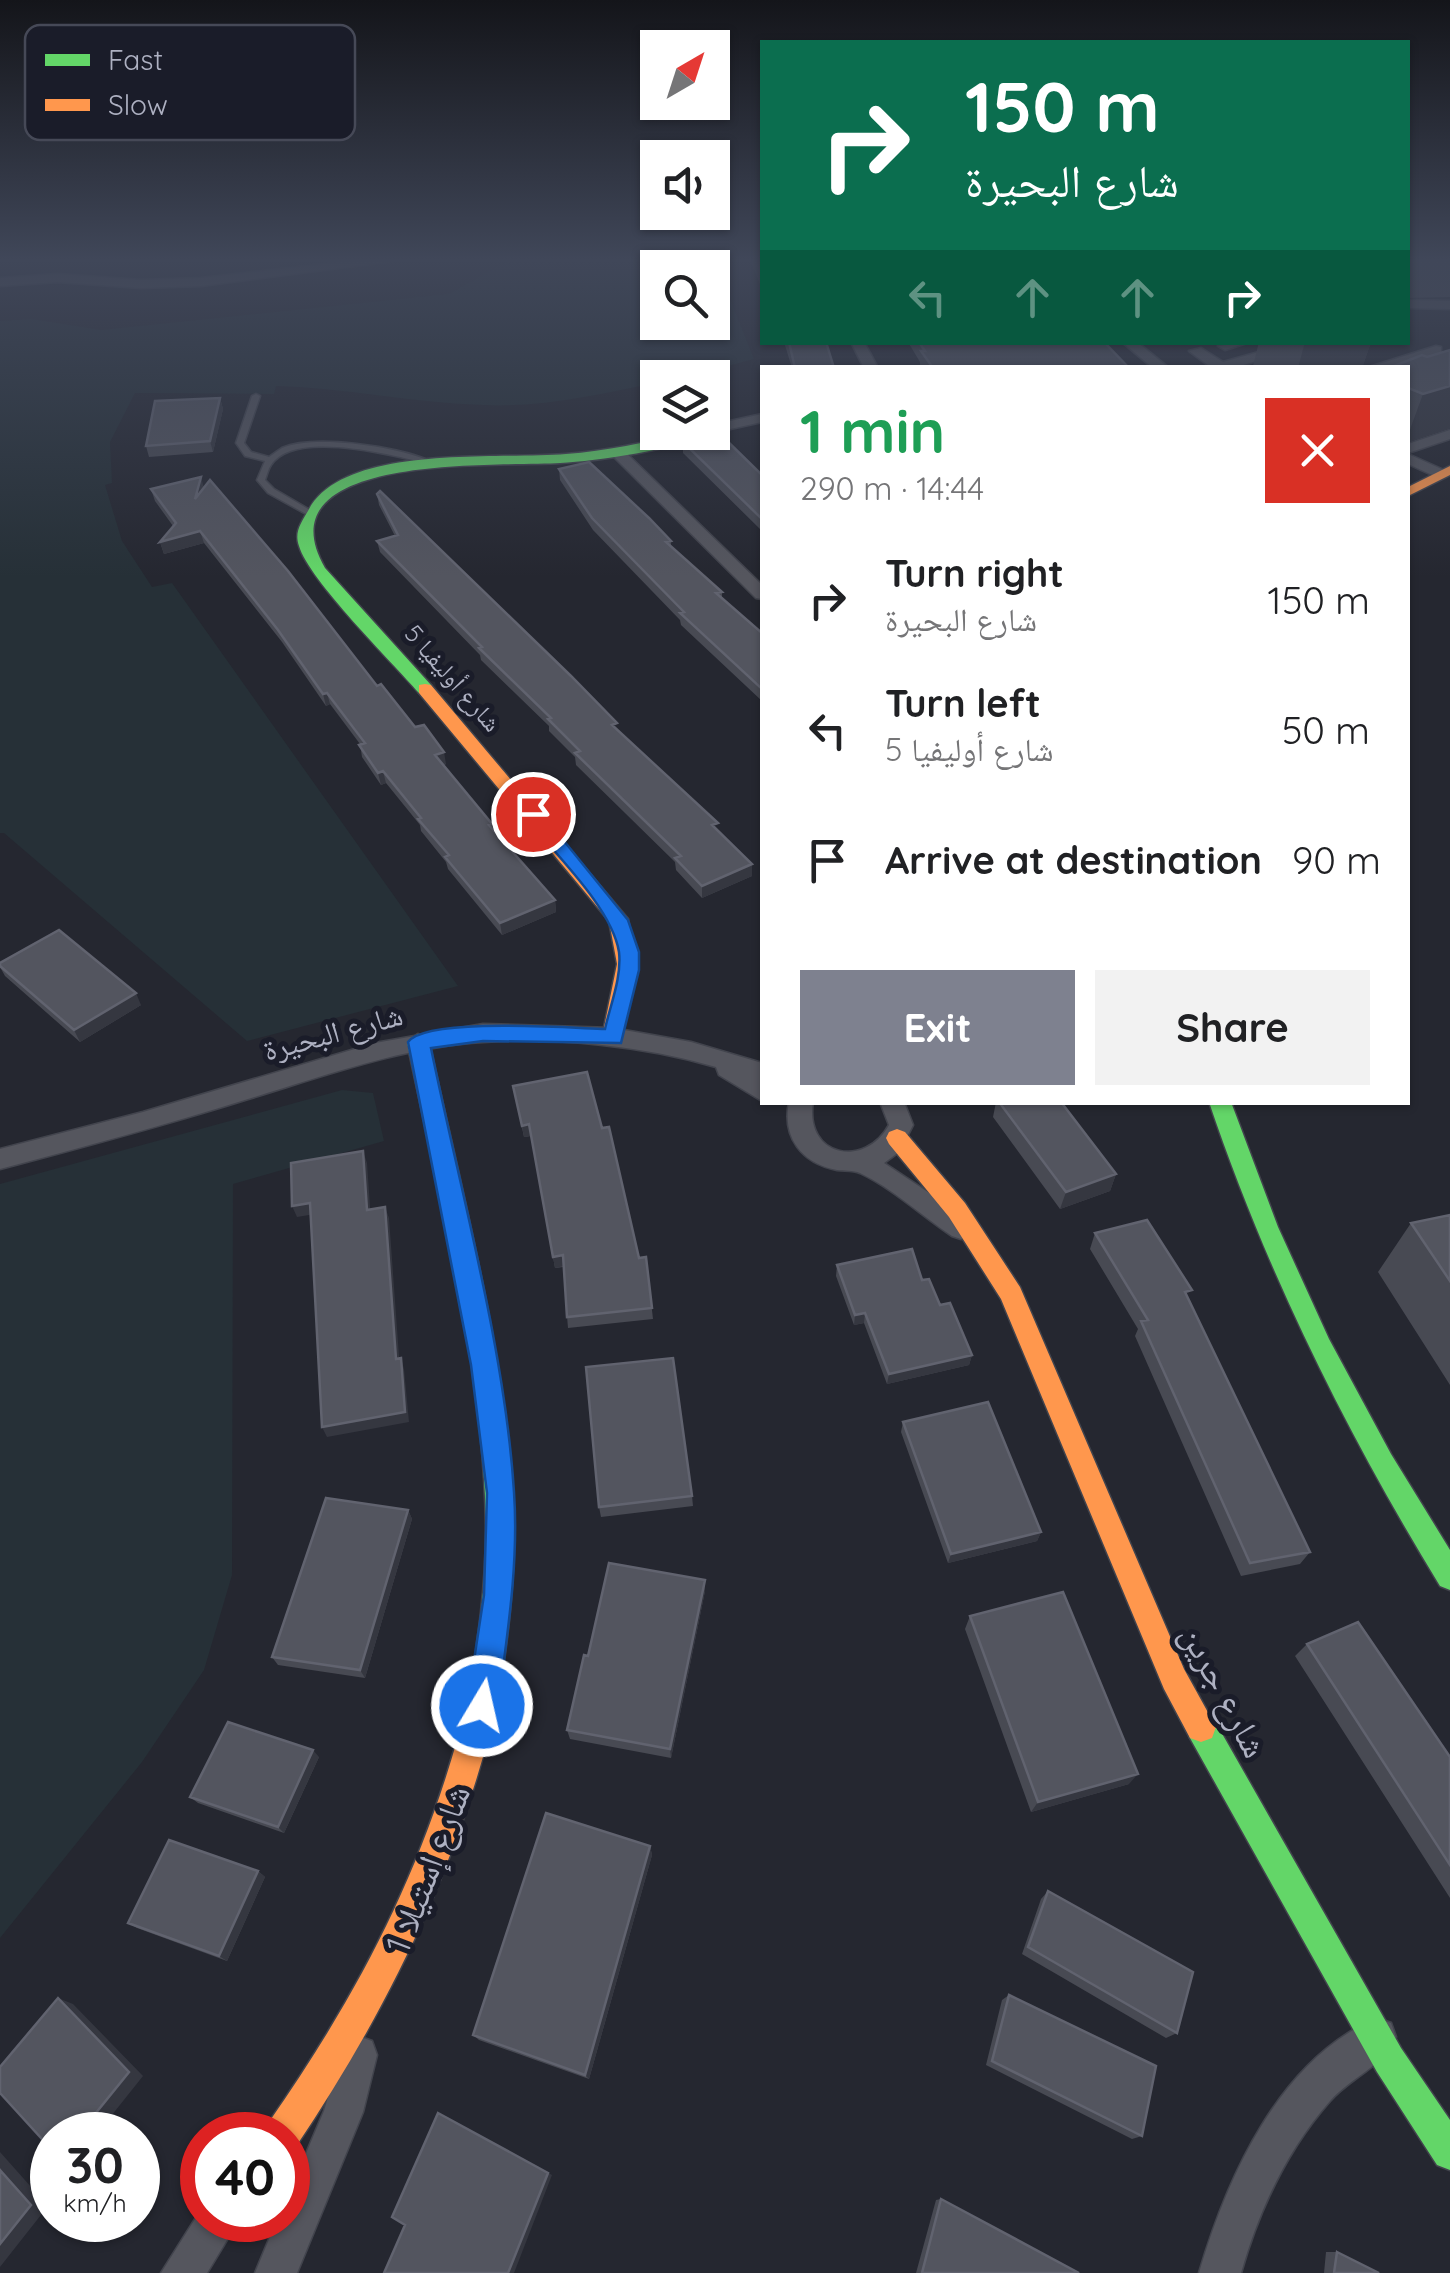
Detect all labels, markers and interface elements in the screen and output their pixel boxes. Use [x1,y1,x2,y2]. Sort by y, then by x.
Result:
legend [25,25,355,140]
north arrow [640,30,730,120]
map controls [640,30,730,450]
text: Fast [108,42,163,77]
text: 150 m [965,62,1160,150]
icon: right [800,80,930,210]
text: Slow [108,87,168,122]
button: sound [640,140,730,230]
text: شارع البحيرة [965,152,1179,208]
button: search [640,250,730,340]
icon: left [900,270,955,325]
icon: ahead [1005,270,1060,325]
icon: ahead [1110,270,1165,325]
icon: right [1215,270,1270,325]
button: layers [640,360,730,450]
text: 1 min [800,393,945,468]
button: close [1265,398,1370,503]
text: 290 m · 14:44 [800,468,984,508]
text: Turn right [885,549,1064,597]
icon: right [800,573,855,628]
text: 150 m [1268,576,1370,624]
text: شارع البحيرة [885,599,1037,639]
street label: شارع أوليفيا 5 [398,618,508,738]
text: Turn left [885,679,1041,727]
icon: left [800,703,855,758]
text: 50 m [1282,706,1370,754]
text: شارع أوليفيا 5 [885,729,1054,769]
pin [491,772,576,857]
icon: arrive [506,787,561,842]
icon: arrive [800,833,855,888]
text: Arrive at destination [885,836,1262,884]
text: 90 m [1292,836,1381,884]
button: Exit [800,970,1075,1085]
button: Share [1095,970,1370,1085]
street label: شارع البحيرة [259,995,407,1070]
street label: شارع جرين [1171,1616,1278,1765]
position arrow [430,1654,534,1758]
street label: شارع إستيلا 1 [375,1778,481,1960]
speed limit sign: 40 [180,2112,310,2242]
text: 30 [66,2133,124,2196]
text: km/h [63,2187,127,2218]

